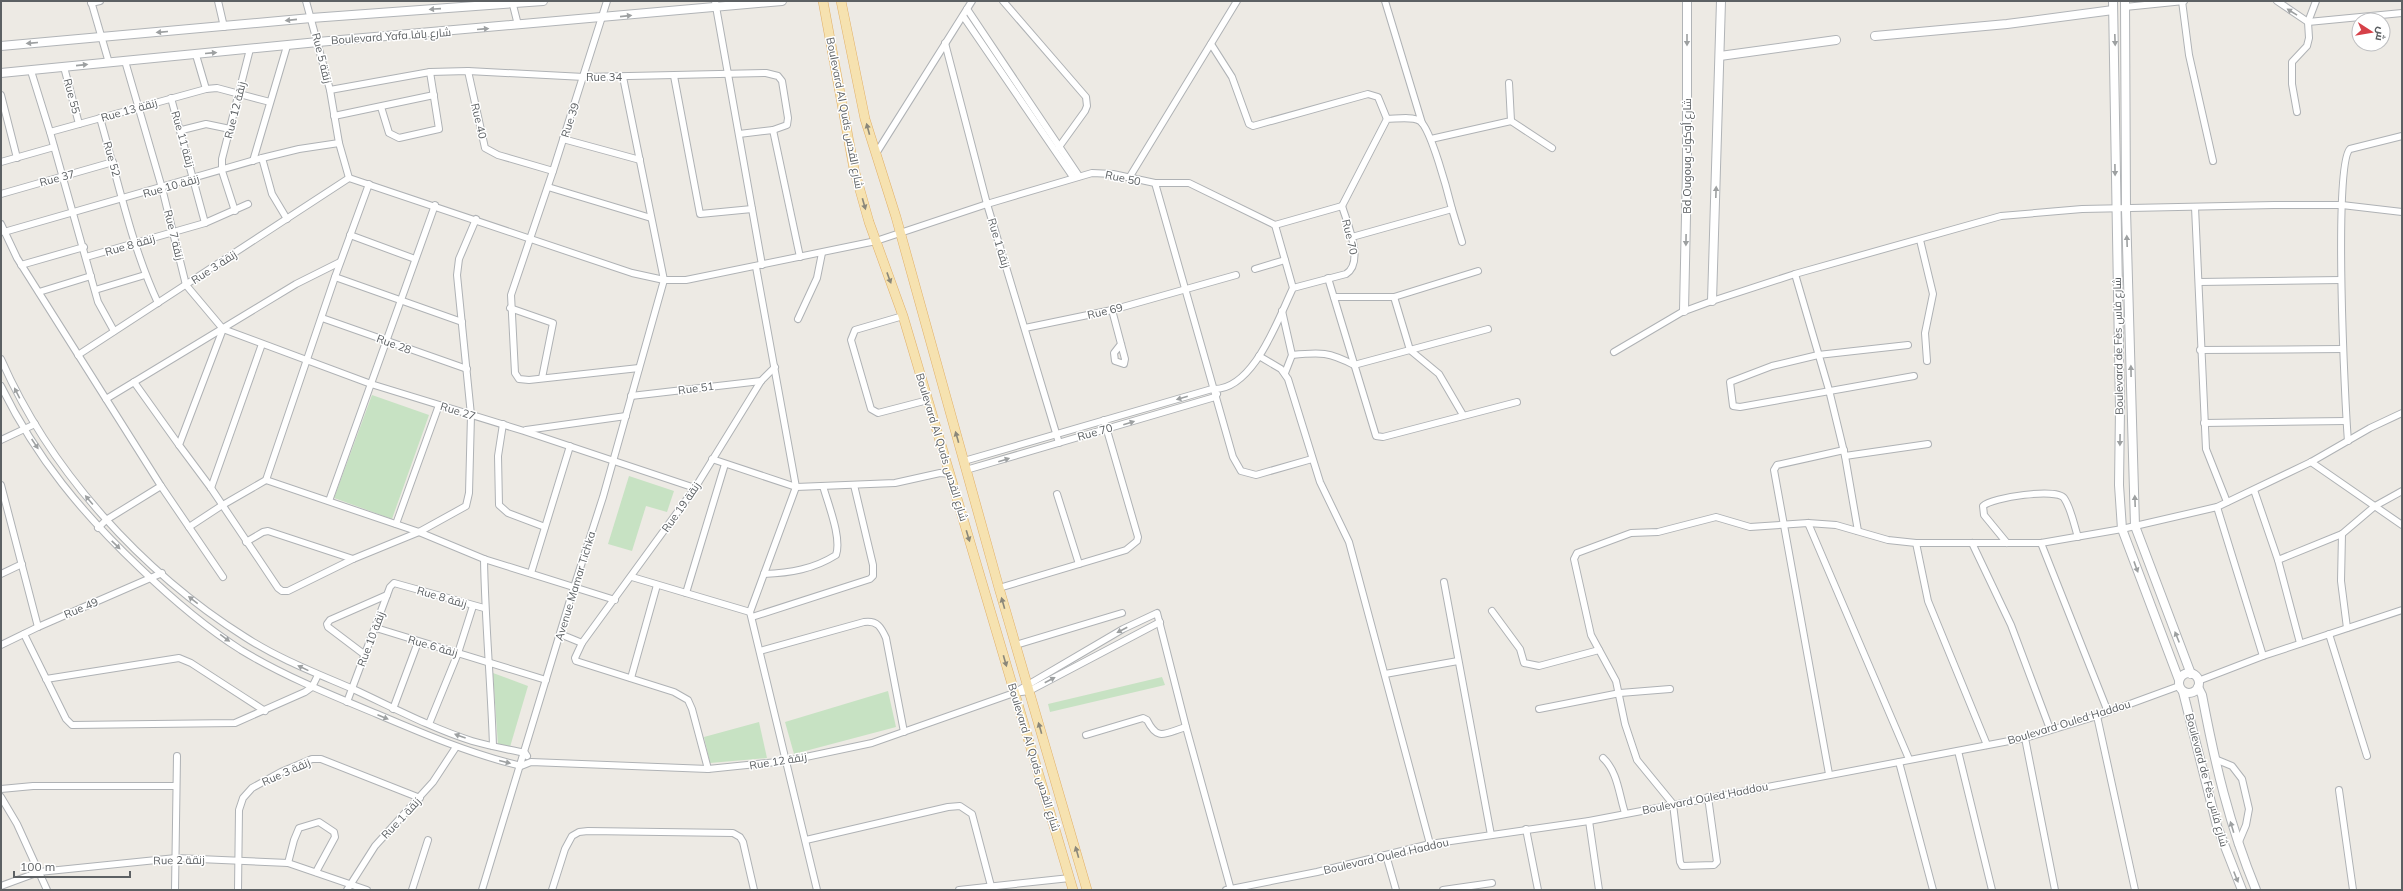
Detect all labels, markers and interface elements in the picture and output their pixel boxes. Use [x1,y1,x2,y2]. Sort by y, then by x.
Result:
one-way arrow [429,6,441,13]
one-way arrow [2286,8,2298,15]
one-way arrow [620,12,632,19]
north arrow [2351,12,2391,52]
one-way arrow [285,16,297,23]
street label: Boulevard Yafa شارع يافا [331,25,452,48]
one-way arrow [477,25,489,32]
text: ش [2372,26,2389,42]
one-way arrow [156,29,168,35]
street label: Rue 5 زنقة [309,31,335,85]
one-way arrow [1684,34,1690,47]
one-way arrow [2111,34,2118,46]
street label: Boulevard Al Quds شارع القدس [822,36,867,190]
one-way arrow [26,40,38,47]
one-way arrow [205,50,217,57]
one-way arrow [76,62,88,69]
street label: Rue 34 [586,70,622,84]
street label: Rue 55 [61,77,84,116]
street label: Rue 12 زنقة [221,80,249,140]
street label: Rue 13 زنقة [99,95,159,125]
street label: Bd Ougoug شارع أوكوك [1680,98,1695,214]
street label: Rue 39 [558,101,582,139]
street label: Rue 40 [468,102,490,141]
street label: Rue 11 زنقة [168,109,198,169]
one-way arrow [865,122,871,134]
street label: Rue 52 [100,140,124,179]
one-way arrow [2111,164,2118,176]
street label: Rue 37 [38,167,76,189]
street label: Rue 50 [1104,167,1142,189]
street label: Rue 10 زنقة [141,171,201,201]
one-way arrow [1713,185,1719,198]
one-way arrow [861,198,867,210]
street label: Rue 7 زنقة [161,208,187,262]
street label: Rue 1 زنقة [985,216,1013,270]
street label: Rue 70 [1339,218,1361,257]
street label: Rue 8 زنقة [103,231,157,259]
one-way arrow [1683,234,1689,247]
one-way arrow [2124,234,2130,247]
street label: Rue 3 زنقة [189,247,240,287]
one-way arrow [887,272,893,284]
street label: Boulevard de Fès شارع فاس [2110,277,2127,415]
street label: Rue 69 [1086,300,1124,322]
street label: Rue 28 [375,331,414,357]
one-way arrow [2127,365,2134,377]
street label: Boulevard Al Quds شارع القدس [912,371,971,523]
street label: Rue 51 [677,379,715,397]
one-way arrow [14,387,20,398]
one-way arrow [1176,395,1188,401]
street label: Rue 27 [439,399,477,423]
street label: Rue 70 [1076,420,1115,444]
one-way arrow [1123,420,1135,426]
one-way arrow [954,431,960,443]
one-way arrow [2117,434,2123,447]
one-way arrow [31,439,39,449]
one-way arrow [998,457,1010,463]
street label: Rue 19 زنقة [659,479,703,535]
one-way arrow [2132,494,2138,507]
one-way arrow [85,495,94,506]
street label: Avenue Mamar Tichka [552,530,598,642]
one-way arrow [965,530,971,542]
one-way arrow [111,540,121,550]
one-way arrow [2134,562,2140,574]
street label: Rue 8 زنقة [415,583,469,611]
street label: Rue 49 [62,595,100,621]
one-way arrow [187,596,198,604]
one-way arrow [1000,597,1006,609]
street label: Rue 10 زنقة [354,609,388,669]
one-way arrow [1117,626,1128,633]
one-way arrow [2173,631,2179,643]
street label: Rue 6 زنقة [406,632,460,660]
one-way arrow [220,634,231,643]
one-way arrow [1002,655,1008,667]
one-way arrow [298,665,309,671]
one-way arrow [1044,677,1056,683]
street label: Boulevard Al Quds شارع القدس [1004,681,1063,833]
street label: Boulevard Ouled Haddou [2006,697,2132,747]
street label: Boulevard de Fès شارع فاس [2181,712,2232,848]
one-way arrow [378,714,389,720]
one-way arrow [1037,722,1043,734]
one-way arrow [454,733,466,739]
street label: Rue 12 زنقة [748,750,808,772]
street label: Rue 3 زنقة [260,755,312,789]
one-way arrow [498,760,511,766]
street label: Boulevard Ouled Haddou [1641,779,1769,817]
street label: Rue 1 زنقة [378,794,424,842]
one-way arrow [2229,821,2235,833]
street label: Boulevard Ouled Haddou [1322,835,1450,877]
one-way arrow [1073,846,1079,859]
scale bar [14,853,130,879]
street label: Rue 2 زنقة [153,853,205,867]
text: 100 m [20,859,55,874]
one-way arrow [2234,872,2240,884]

